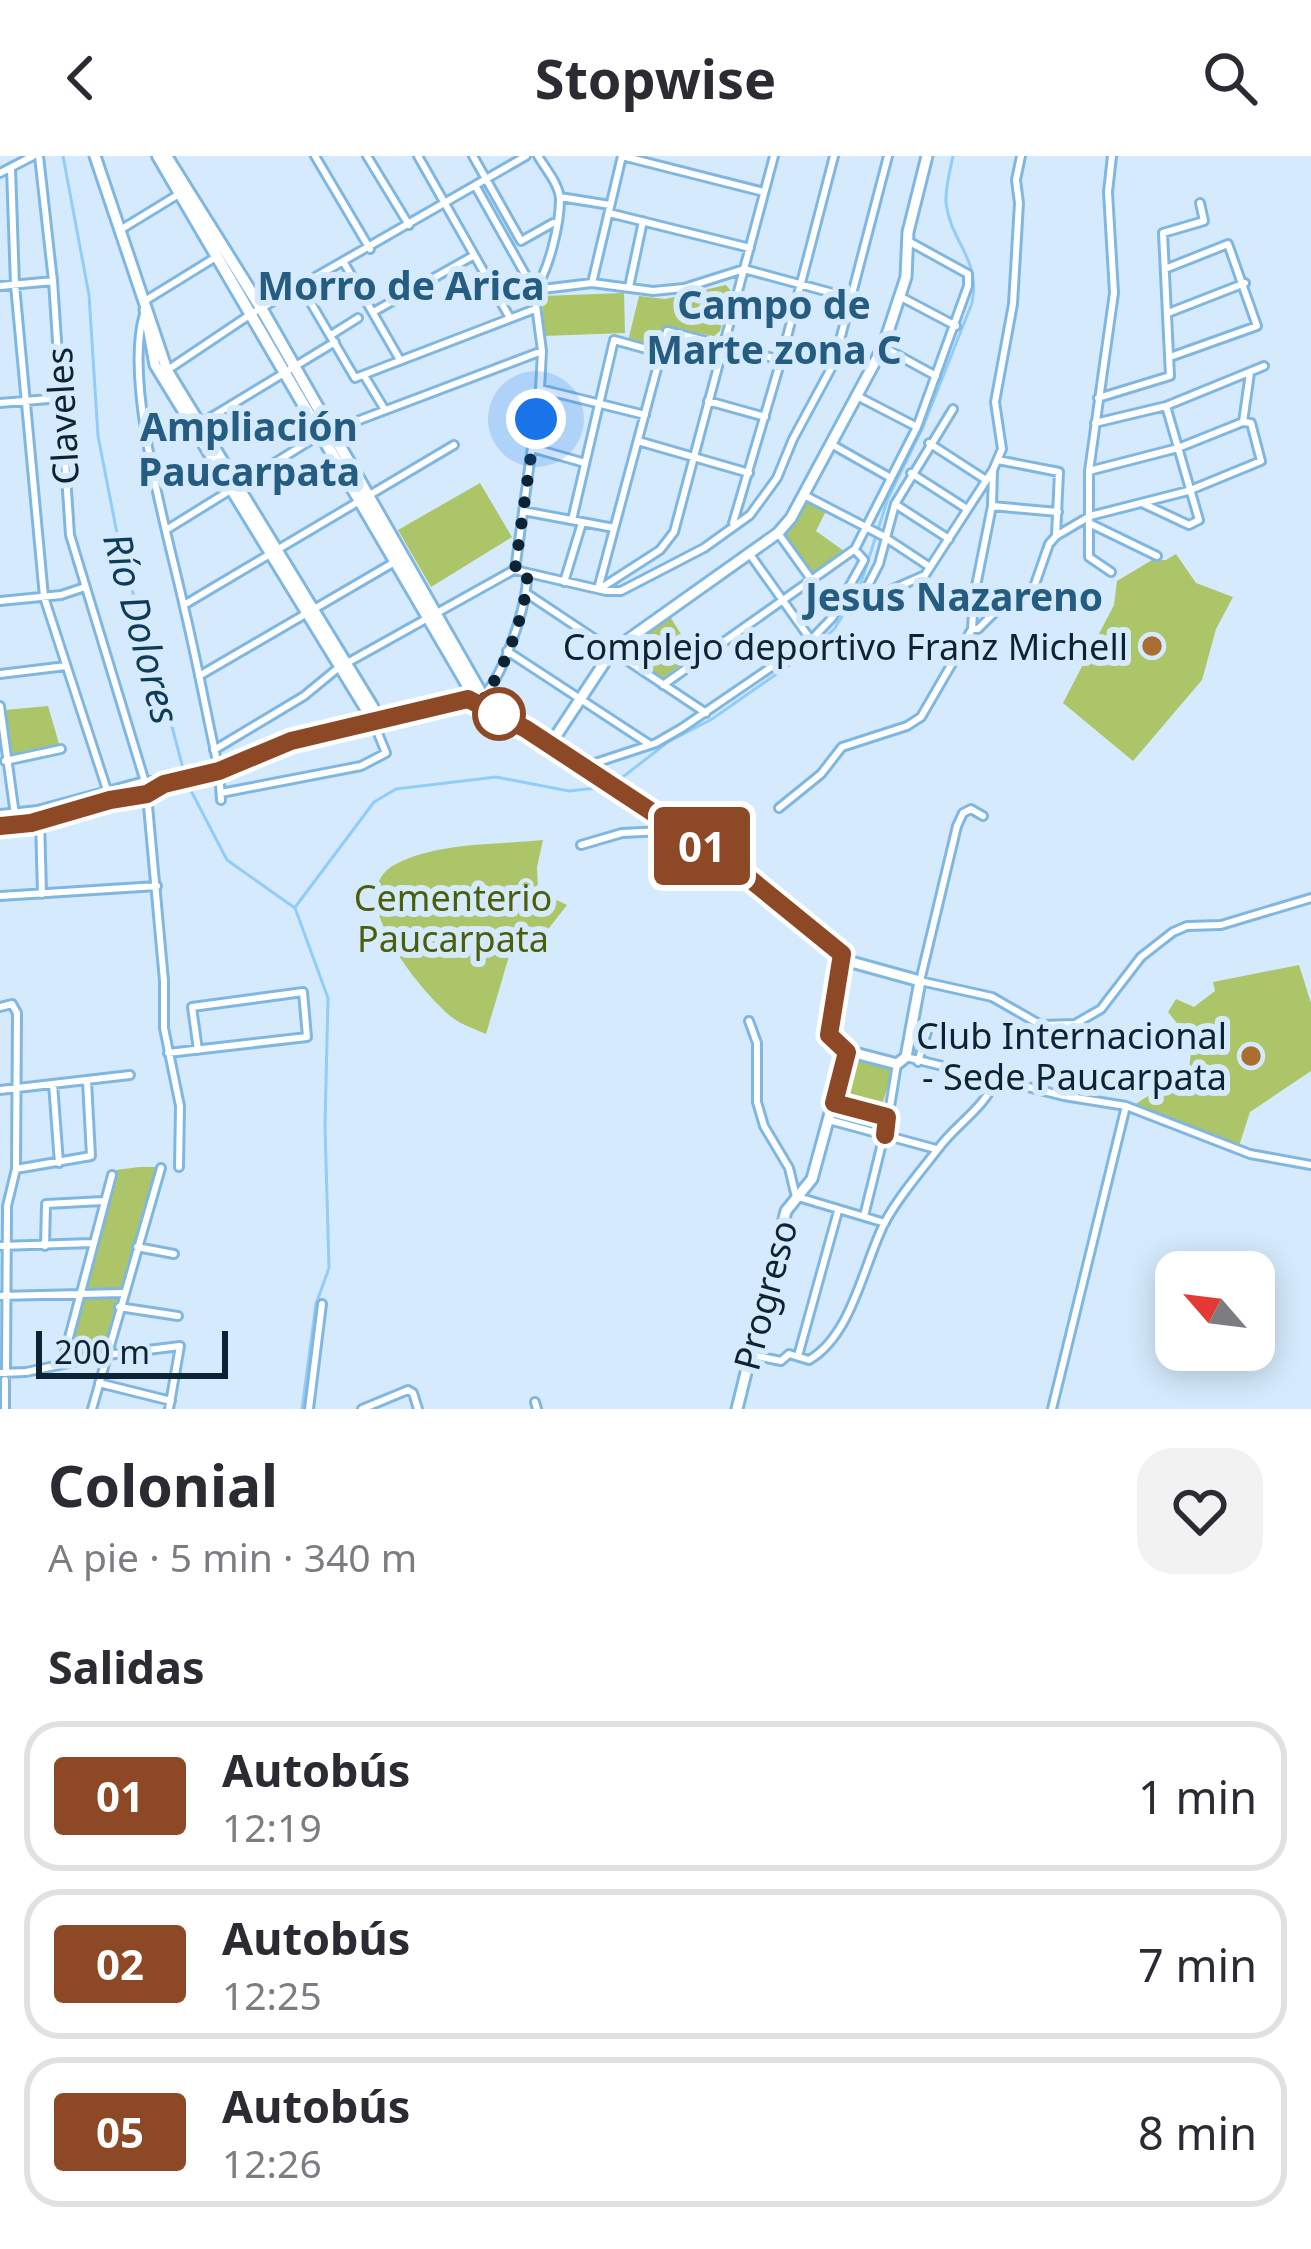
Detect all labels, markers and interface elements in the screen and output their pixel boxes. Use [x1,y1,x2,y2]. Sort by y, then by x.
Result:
text: Stopwise [535,41,776,115]
icon: back [48,45,114,111]
icon: search [1197,45,1263,111]
district label: Morro de Arica [257,258,545,311]
district label: Campo de Marte zona C [646,277,902,375]
street label: Claveles [34,346,90,486]
your location [506,389,566,449]
district label: Ampliación Paucarpata [138,399,360,497]
water label: Río Dolores [92,527,194,729]
district label: Jesus Nazareno [802,569,1103,622]
place label: Complejo deportivo Franz Michell [563,622,1128,671]
marker: Complejo deportivo Franz Michell [1139,633,1165,659]
unlabelled marker [474,689,524,739]
line badge: 01 [648,807,756,885]
text: 01 [678,817,726,874]
park label: Cementerio Paucarpata [354,873,552,963]
place label: Club Internacional - Sede Paucarpata [916,1011,1227,1101]
marker: Club Internacional - Sede Paucarpata [1238,1043,1264,1069]
street label: Progreso [721,1215,809,1375]
north arrow [1155,1251,1275,1371]
map controls [1155,1251,1275,1371]
scale bar [36,1325,228,1378]
text: 200 m [54,1329,150,1374]
text: Colonial [48,1446,278,1524]
button: heart [1137,1448,1263,1574]
text: A pie · 5 min · 340 m [48,1530,417,1583]
text: Salidas [48,1636,205,1697]
text: Autobús [222,1739,410,1800]
text: 1 min [1138,1766,1257,1827]
text: 01 [96,1767,144,1824]
text: 12:19 [222,1800,322,1853]
text: Autobús [222,1907,410,1968]
text: 7 min [1138,1934,1257,1995]
text: 02 [96,1935,144,1992]
text: 12:25 [222,1968,322,2021]
text: Autobús [222,2075,410,2136]
text: 8 min [1138,2102,1257,2163]
text: 05 [96,2103,144,2160]
text: 12:26 [222,2136,322,2189]

